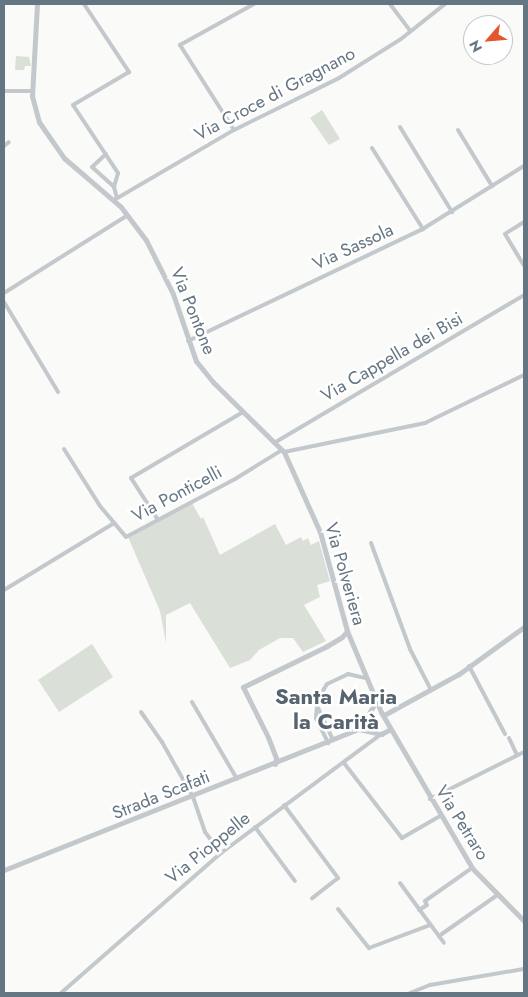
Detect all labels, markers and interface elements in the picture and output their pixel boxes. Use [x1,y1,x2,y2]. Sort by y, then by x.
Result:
north arrow [463,15,513,65]
text: N [464,37,487,56]
street label: Via Croce di Gragnano [191,43,359,145]
street label: Via Sassola [309,219,397,275]
street label: Via Pontone [166,264,220,358]
street label: Via Cappella dei Bisi [317,308,467,406]
street label: Via Ponticelli [128,461,226,527]
street label: Via Polveriera [320,520,370,628]
district label: Santa Maria la Carità [275,683,397,734]
street label: Strada Scafati [109,766,213,824]
street label: Via Petraro [431,782,493,864]
street label: Via Pioppelle [161,807,255,889]

